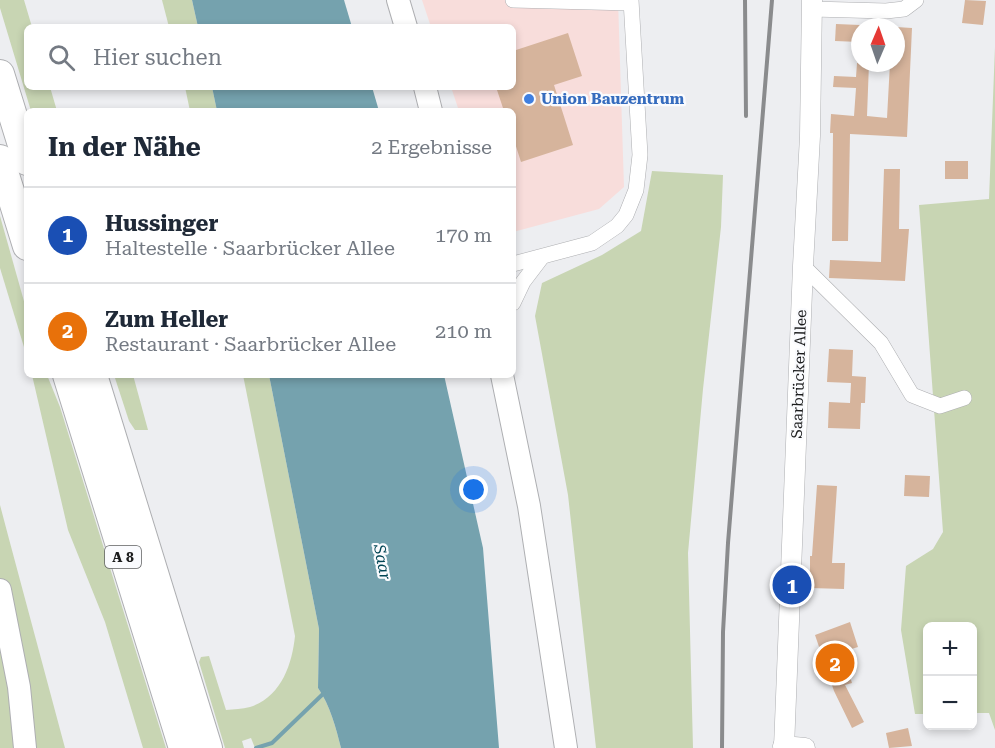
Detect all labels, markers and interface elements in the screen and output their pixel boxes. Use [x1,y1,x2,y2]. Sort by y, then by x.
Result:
north arrow [851,18,905,72]
search box [24,24,516,90]
icon: search [45,41,78,74]
text: Hier suchen [93,45,222,70]
place label: Union Bauzentrum [541,90,685,108]
marker: Union Bauzentrum [522,92,536,106]
text: In der Nähe [48,132,201,162]
text: 2 Ergebnisse [371,135,492,159]
text: Hussinger [105,211,218,236]
text: 1 [62,223,73,247]
text: 170 m [435,223,492,247]
text: Haltestelle · Saarbrücker Allee [105,236,395,260]
text: Zum Heller [105,307,228,332]
street label: Saarbrücker Allee [788,309,810,439]
text: 2 [62,319,73,343]
text: 210 m [435,319,492,343]
text: Restaurant · Saarbrücker Allee [105,332,396,356]
your location [459,475,488,504]
water label: Saar [370,542,395,582]
road number: A 8 [105,546,141,568]
pin: 1 [772,562,812,608]
map controls [923,622,977,730]
button: + [923,622,977,676]
pin: 2 [816,640,854,686]
button: − [923,676,977,730]

